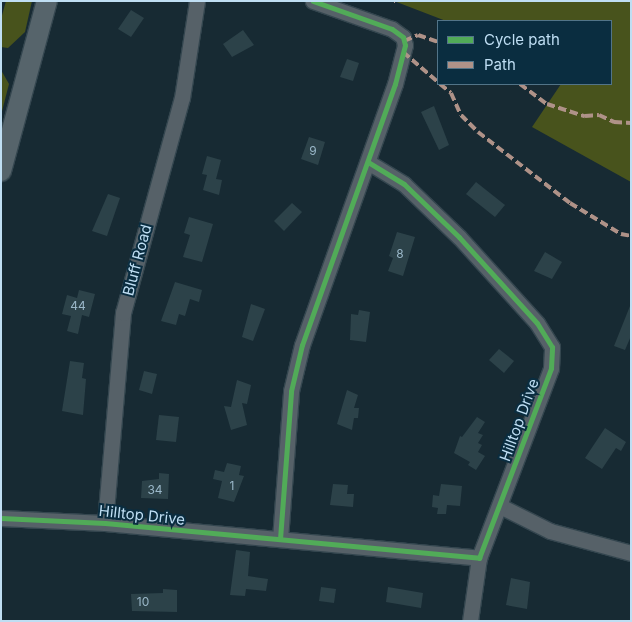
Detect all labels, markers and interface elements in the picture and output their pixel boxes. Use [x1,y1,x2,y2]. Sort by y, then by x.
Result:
legend [437,20,612,85]
text: Cycle path [484,30,560,49]
text: Path [484,55,516,74]
house number: 9 [309,144,317,158]
street label: Bluff Road [119,222,155,298]
house number: 8 [396,247,404,261]
house number: 44 [70,299,86,313]
street label: Hilltop Drive [496,376,542,464]
house number: 1 [230,479,234,493]
house number: 34 [147,483,163,497]
street label: Hilltop Drive [98,502,186,528]
house number: 10 [137,595,149,609]

